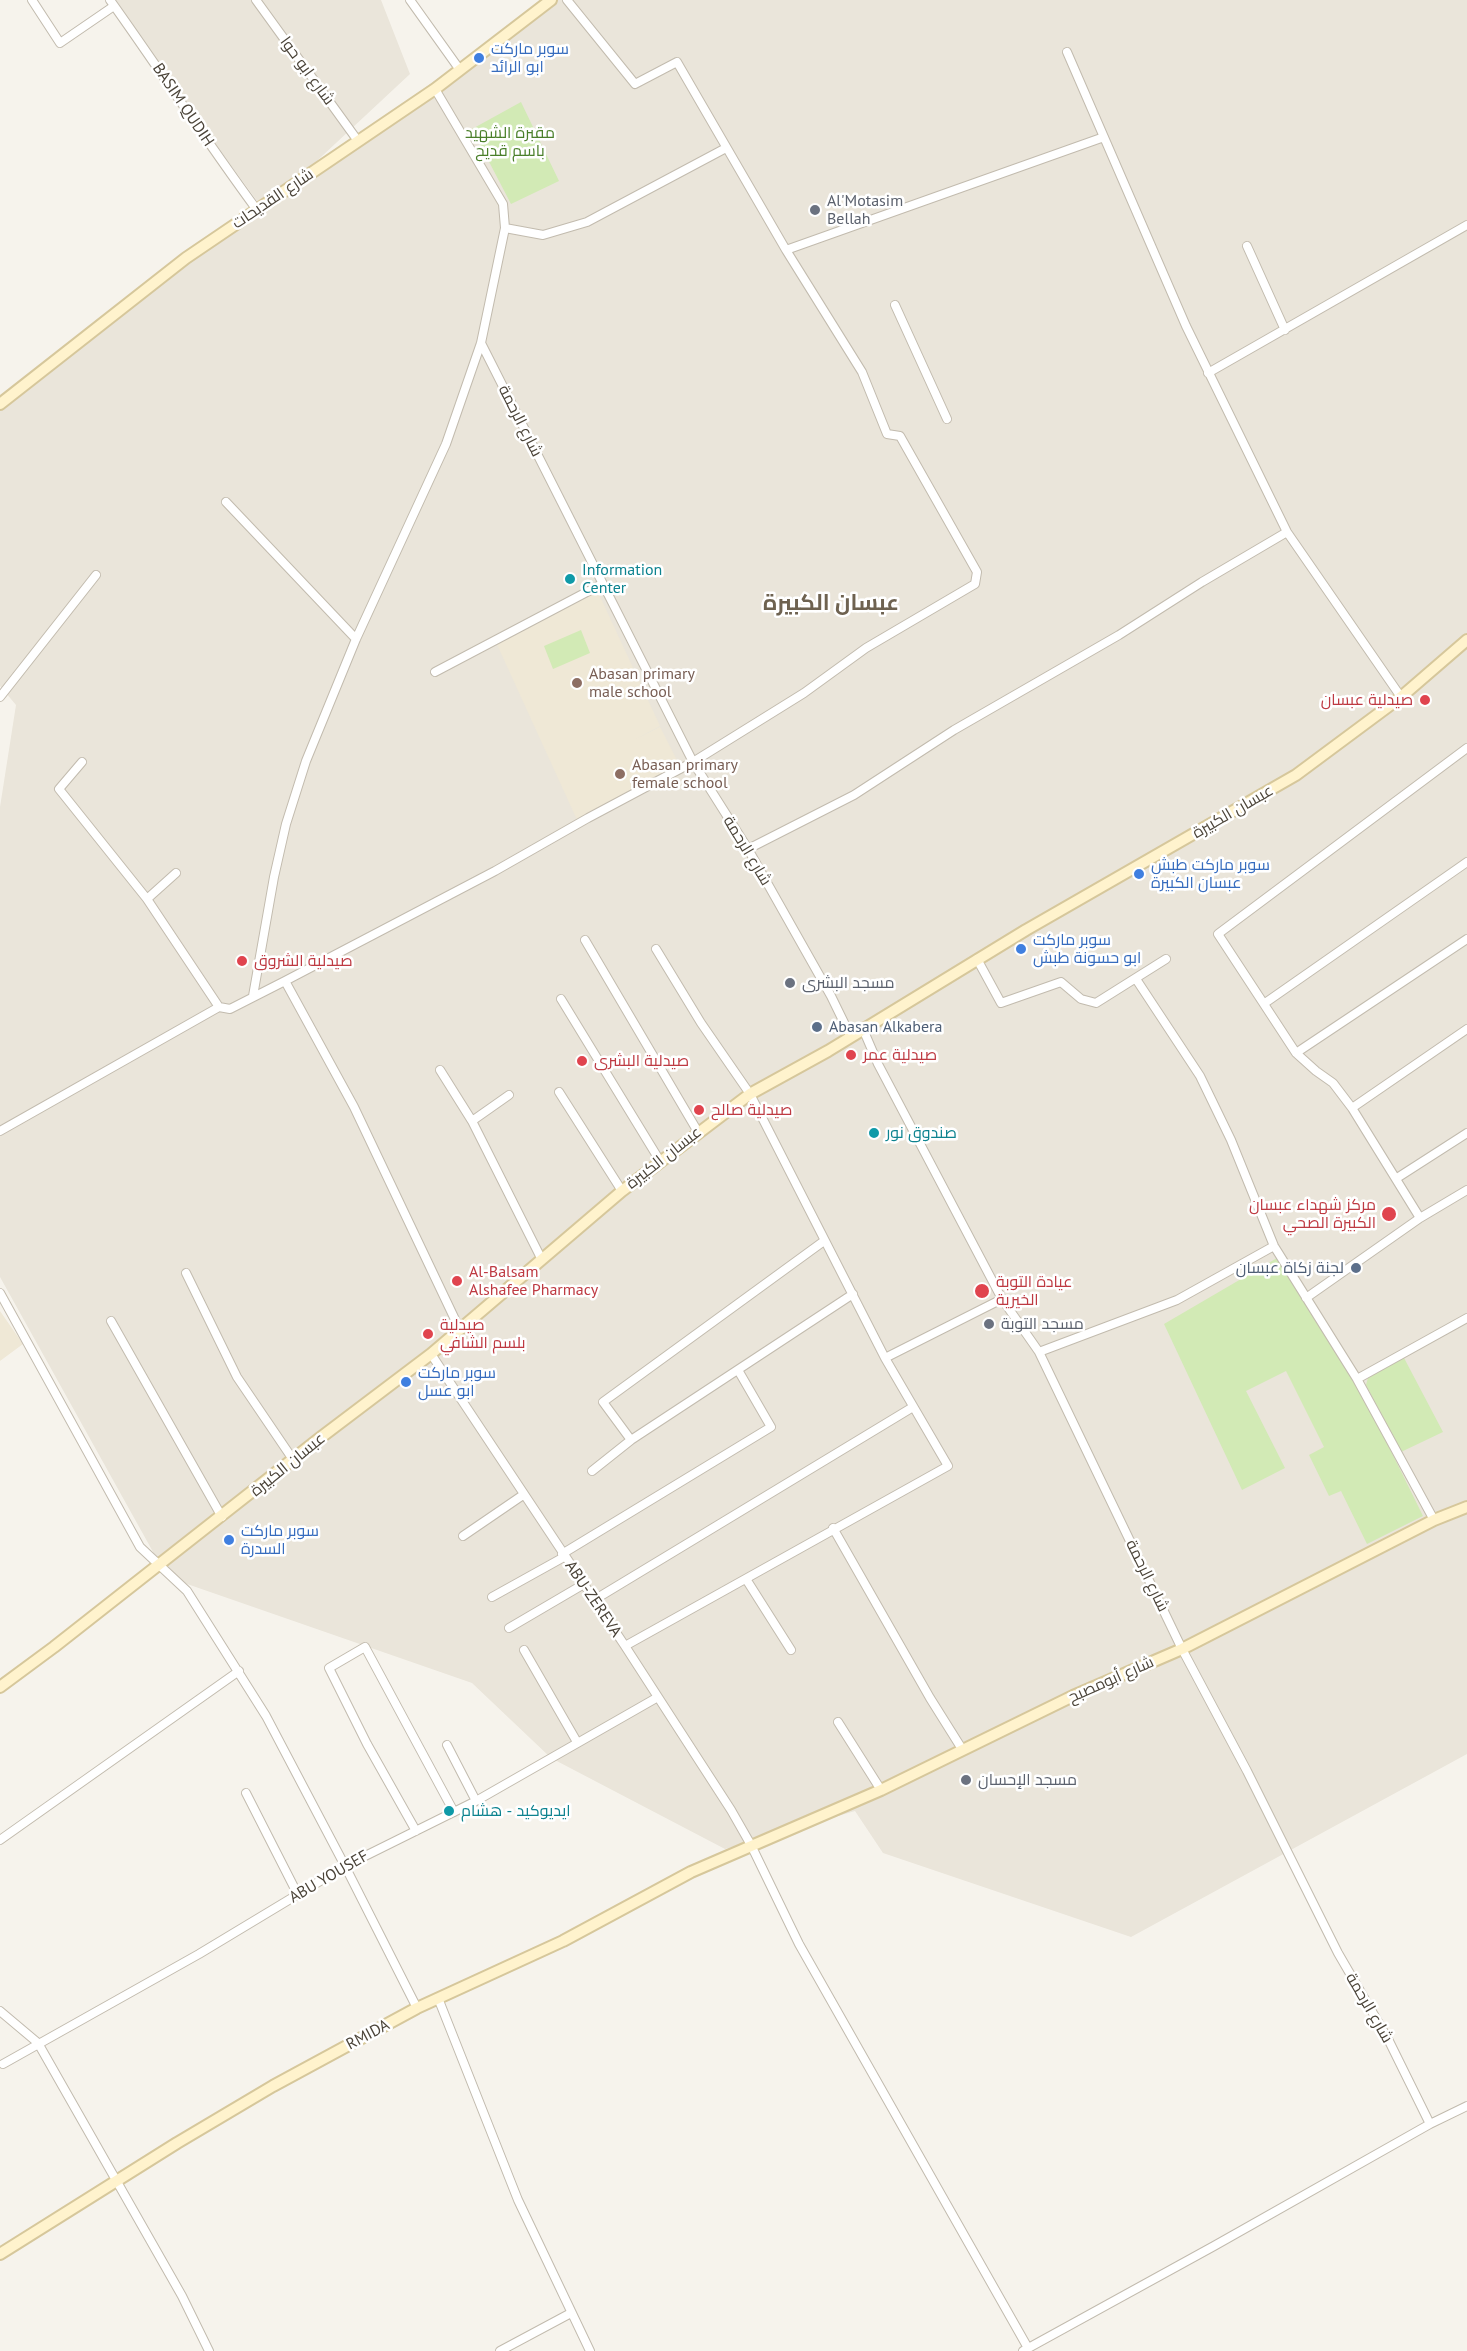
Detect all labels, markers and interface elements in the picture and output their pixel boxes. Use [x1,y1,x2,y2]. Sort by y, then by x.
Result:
street label: شارع ابو حوا [276,33,338,109]
place label: سوبر ماركت ابو الرائد [491,39,569,77]
marker: سوبر ماركت ابو الرائد [472,51,486,65]
street label: BASIM QUDIH [148,60,218,150]
park label: مقبرة الشهيد باسم قديح [465,123,555,161]
street label: شارع القديحات [229,165,317,233]
place label: Al'Motasim Bellah [827,191,903,229]
marker: Al'Motasim Bellah [808,203,822,217]
street label: شارع الرحمة [494,382,546,460]
place label: Information Center [582,560,662,598]
marker: Information Center [563,572,577,586]
district label: عبسان الكبيرة [763,591,899,617]
place label: Abasan primary male school [589,664,695,702]
marker: Abasan primary male school [570,676,584,690]
place label: صيدلية عبسان [1321,690,1413,710]
marker: صيدلية عبسان [1418,693,1432,707]
place label: Abasan primary female school [632,755,738,793]
marker: Abasan primary female school [613,767,627,781]
street label: عبسان الكبيرة [1189,781,1277,843]
street label: شارع الرحمة [719,813,775,889]
place label: سوبر ماركت طبش عبسان الكبيرة [1151,855,1270,893]
marker: سوبر ماركت طبش عبسان الكبيرة [1132,867,1146,881]
place label: سوبر ماركت ابو حسونة طبش [1033,930,1141,968]
marker: سوبر ماركت ابو حسونة طبش [1014,942,1028,956]
place label: صيدلية الشروق [254,951,353,971]
marker: صيدلية الشروق [235,954,249,968]
place label: مسجد البشرى [802,973,895,993]
marker: مسجد البشرى [783,976,797,990]
place label: Abasan Alkabera [829,1017,942,1037]
marker: Abasan Alkabera [810,1020,824,1034]
place label: صيدلية عمر [863,1045,937,1065]
marker: صيدلية عمر [844,1048,858,1062]
place label: صيدلية البشرى [594,1051,689,1071]
marker: صيدلية البشرى [575,1054,589,1068]
place label: صيدلية صالح [711,1100,792,1120]
marker: صيدلية صالح [692,1103,706,1117]
street label: عبسان الكبيرة [622,1123,706,1193]
place label: صندوق نور [886,1123,957,1143]
marker: صندوق نور [867,1126,881,1140]
place label: مركز شهداء عبسان الكبيرة الصحي [1249,1195,1376,1233]
marker: مركز شهداء عبسان الكبيرة الصحي [1380,1205,1398,1223]
place label: لجنة زكاة عبسان [1236,1258,1344,1278]
marker: لجنة زكاة عبسان [1349,1261,1363,1275]
place label: Al-Balsam Alshafee Pharmacy [469,1262,598,1300]
place label: عيادة التوبة الخيرية [996,1272,1072,1310]
marker: Al-Balsam Alshafee Pharmacy [450,1274,464,1288]
marker: عيادة التوبة الخيرية [973,1282,991,1300]
place label: مسجد التوبة [1001,1314,1084,1334]
place label: صيدلية بلسم الشافي [440,1315,526,1353]
marker: مسجد التوبة [982,1317,996,1331]
marker: صيدلية بلسم الشافي [421,1327,435,1341]
place label: سوبر ماركت ابو عسل [418,1363,496,1401]
marker: سوبر ماركت ابو عسل [399,1375,413,1389]
street label: عبسان الكبيرة [247,1429,329,1501]
place label: سوبر ماركت السدرة [241,1521,319,1559]
marker: سوبر ماركت السدرة [222,1533,236,1547]
street label: شارع الرحمة [1121,1537,1173,1615]
street label: ABU-ZEREVA [560,1557,626,1641]
street label: شارع أبومصبح [1065,1653,1157,1707]
place label: مسجد الإحسان [978,1770,1077,1790]
marker: مسجد الإحسان [959,1773,973,1787]
place label: ايديوكيد - هشام [461,1801,570,1821]
marker: ايديوكيد - هشام [442,1804,456,1818]
street label: ABU YOUSEF [286,1847,372,1907]
street label: شارع الرحمة [1341,1970,1397,2046]
street label: RMIDA [343,2016,393,2054]

